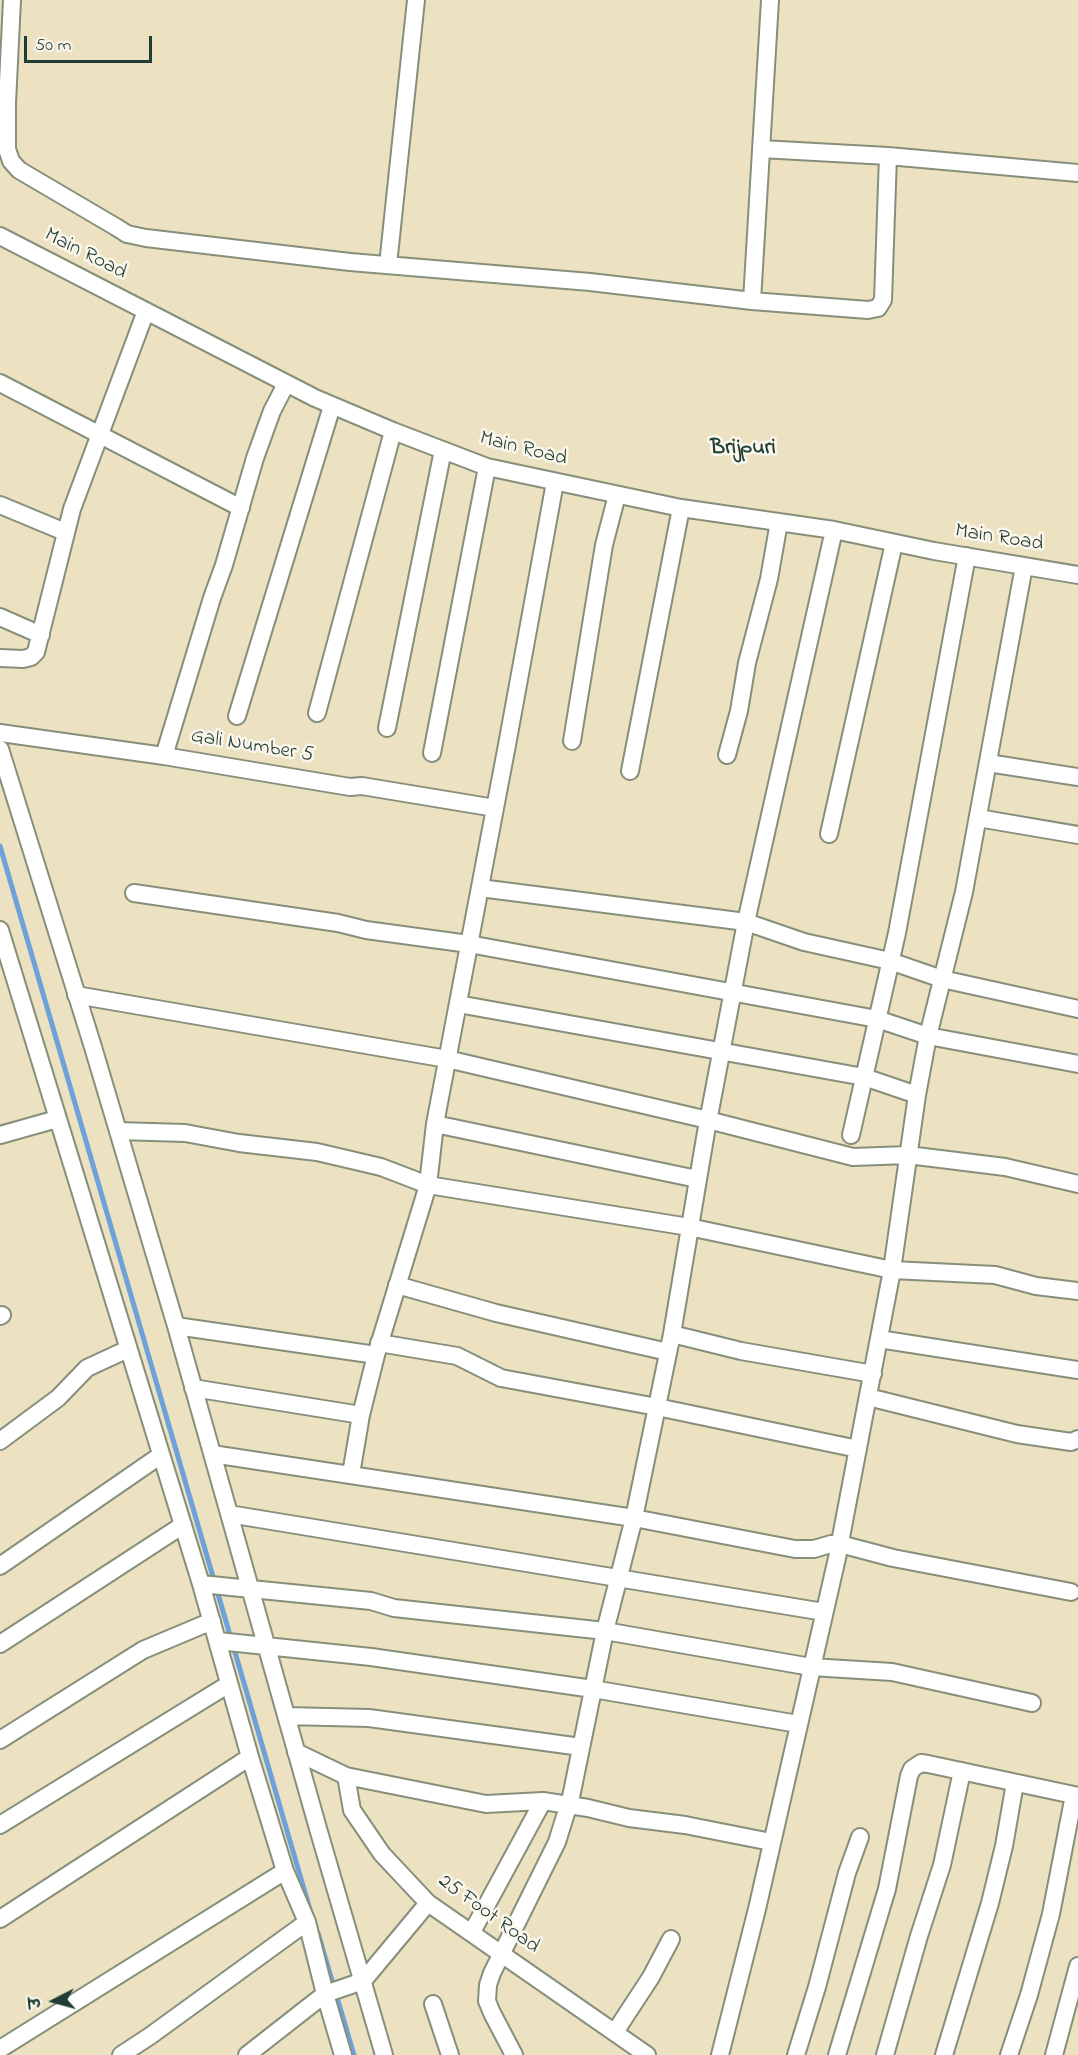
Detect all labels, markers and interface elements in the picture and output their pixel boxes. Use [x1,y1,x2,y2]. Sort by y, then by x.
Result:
scale bar [27,24,154,62]
text: 50 m [35,33,72,59]
street label: Main Road [40,224,130,286]
street label: Main Road [477,427,569,473]
district label: Brijpuri [710,436,776,462]
street label: Main Road [953,520,1045,558]
street label: Gali Number 5 [189,725,315,769]
street label: 25 Foot Road [432,1870,544,1960]
north arrow [24,1971,84,2031]
text: उ [24,1996,49,2009]

